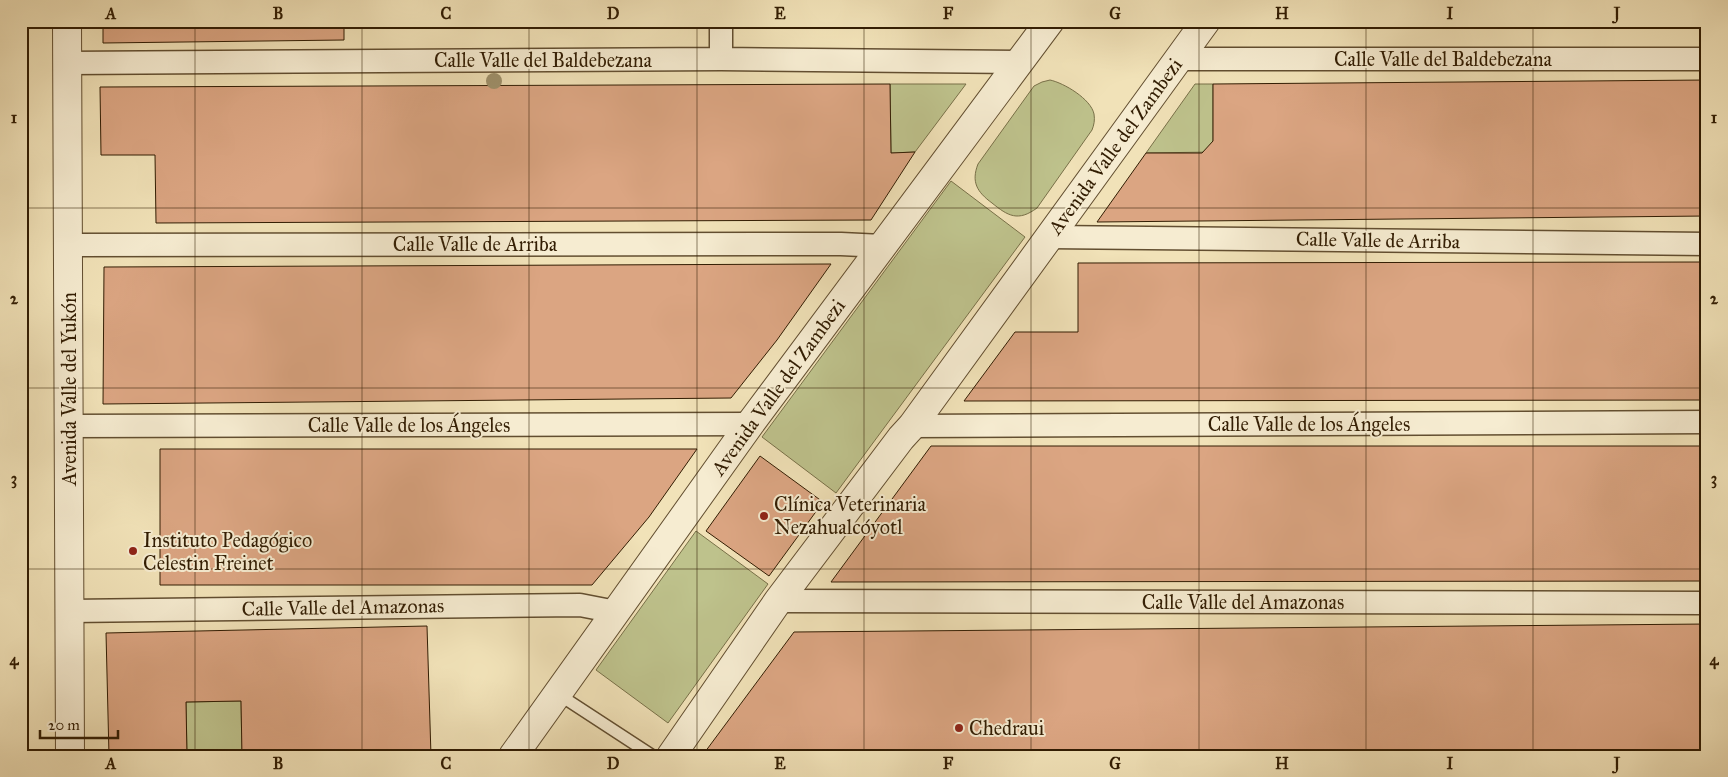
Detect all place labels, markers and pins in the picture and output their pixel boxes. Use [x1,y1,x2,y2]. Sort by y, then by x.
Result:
place label: Clínica Veterinaria Nezahualcóyotl [774,492,926,539]
marker: Clínica Veterinaria Nezahualcóyotl [758,510,770,522]
place label: Instituto Pedagógico Celestin Freinet [143,528,312,575]
marker: Instituto Pedagógico Celestin Freinet [127,545,139,557]
place label: Chedraui [969,716,1045,740]
marker: Chedraui [953,722,965,734]

